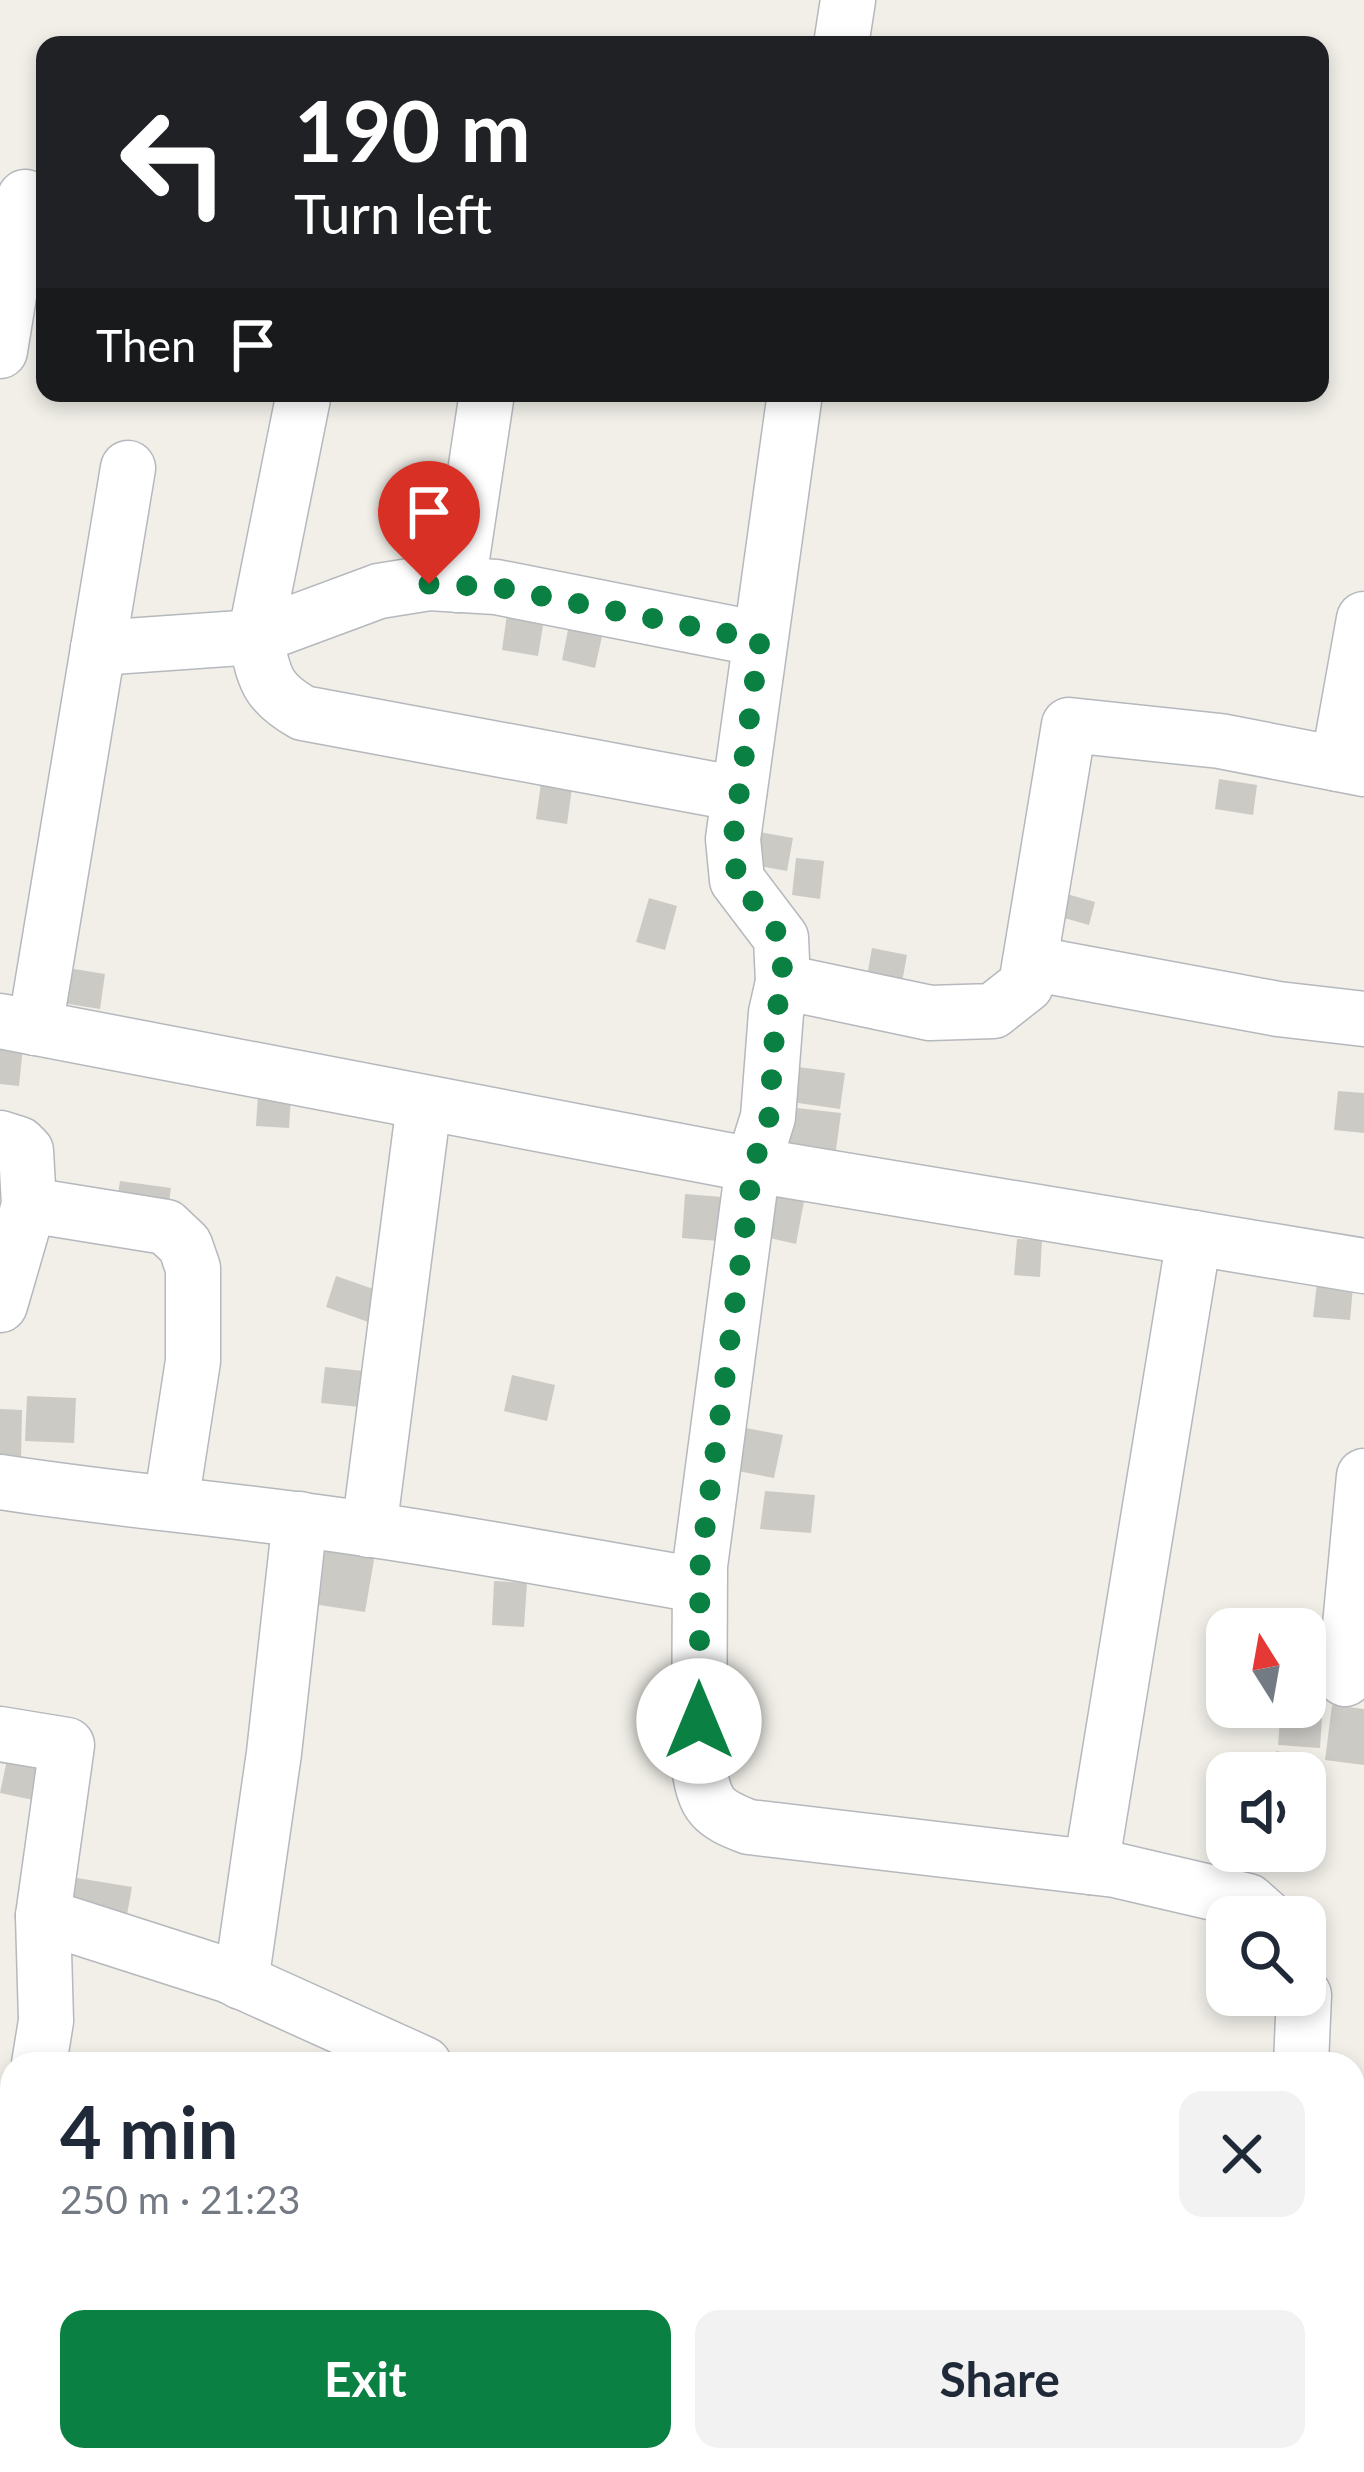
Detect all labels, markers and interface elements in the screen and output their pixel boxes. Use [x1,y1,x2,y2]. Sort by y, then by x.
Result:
text: 190 m [294,79,531,180]
icon: left [96,84,252,240]
text: Turn left [294,181,492,246]
icon: arrive [220,312,286,378]
text: Then [96,318,196,372]
pin [378,461,480,584]
icon: arrive [396,479,462,545]
north arrow [1206,1608,1326,1728]
map controls [1206,1608,1326,2016]
position arrow [636,1658,762,1784]
button: sound [1206,1752,1326,1872]
button: search [1206,1896,1326,2016]
text: 4 min [60,2088,238,2174]
button: close [1179,2091,1305,2217]
text: 250 m · 21:23 [60,2176,300,2222]
button: Exit [60,2310,671,2448]
button: Share [695,2310,1305,2448]

